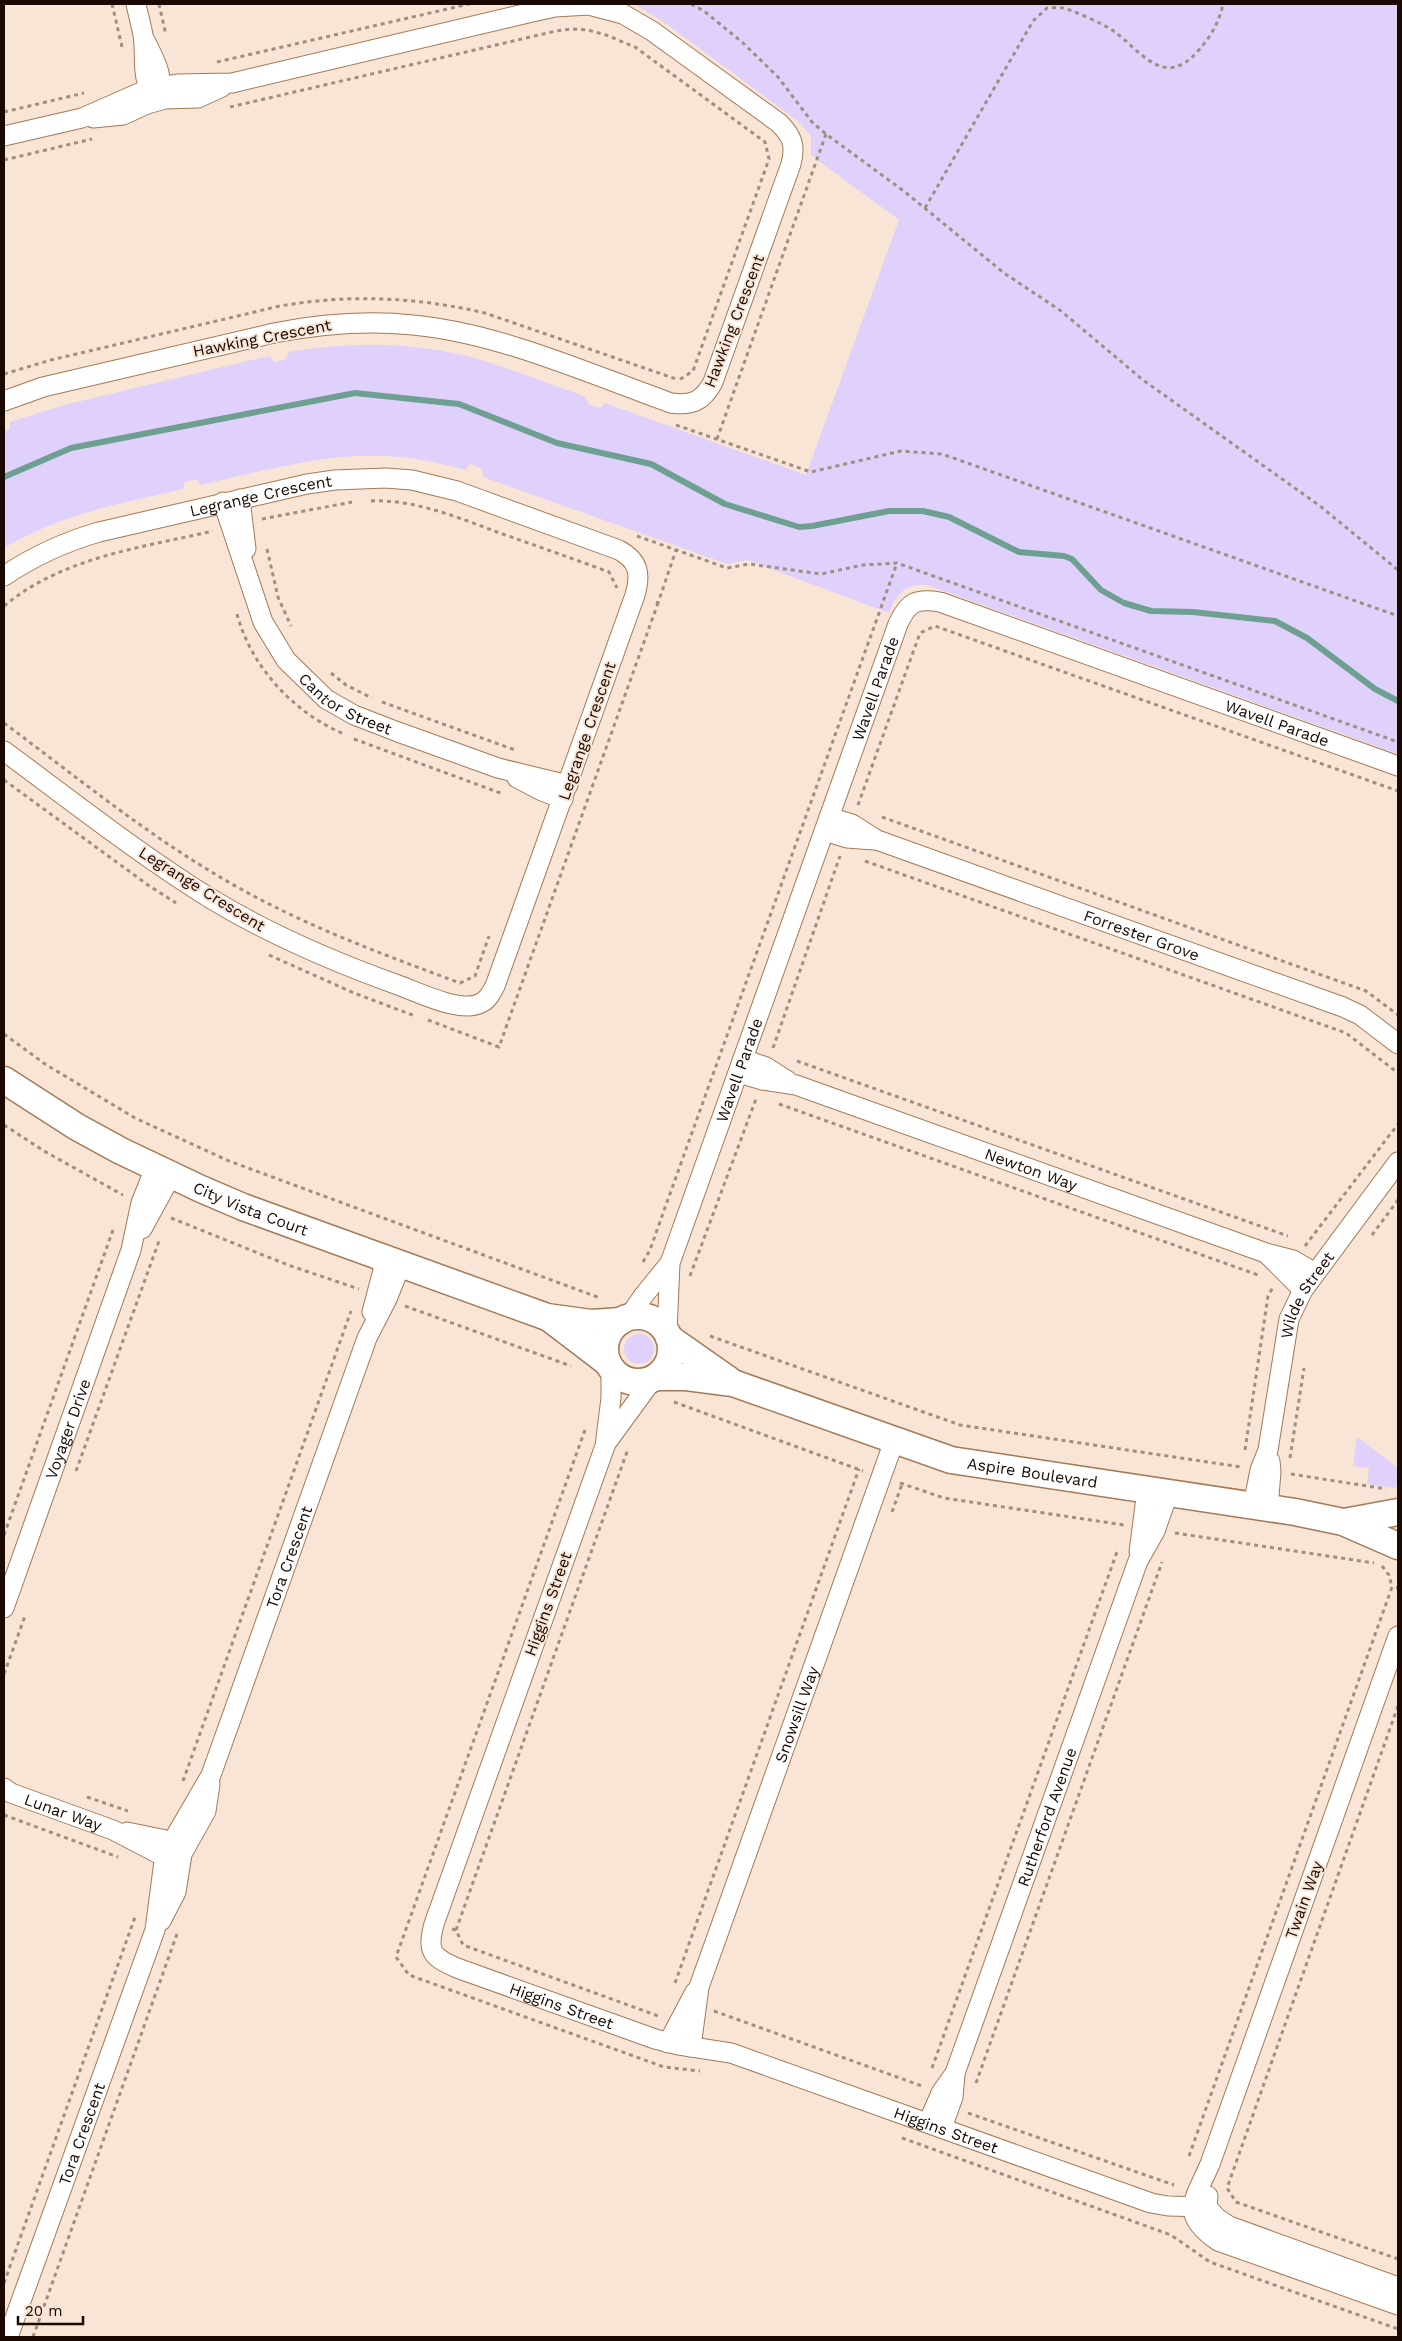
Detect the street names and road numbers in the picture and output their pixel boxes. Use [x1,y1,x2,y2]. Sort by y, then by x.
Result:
street label: Hawking Crescent [700,252,768,390]
street label: Hawking Crescent [191,315,333,361]
street label: Legrange Crescent [188,471,333,520]
street label: Wavell Parade [848,634,902,743]
street label: Legrange Crescent [554,659,620,803]
street label: Cantor Street [295,669,395,738]
street label: Wavell Parade [1223,695,1332,750]
street label: Legrange Crescent [135,842,269,936]
street label: Forrester Grove [1081,905,1202,964]
street label: Wavell Parade [712,1015,766,1125]
street label: Newton Way [982,1144,1081,1195]
street label: City Vista Court [190,1177,311,1239]
street label: Wilde Street [1277,1247,1338,1340]
street label: Voyager Drive [41,1376,94,1482]
street label: Aspire Boulevard [966,1453,1099,1492]
street label: Tora Crescent [262,1503,316,1611]
street label: Higgins Street [520,1549,576,1659]
street label: Snowsill Way [770,1663,823,1765]
street label: Rutherford Avenue [1013,1745,1080,1889]
street label: Lunar Way [22,1789,105,1835]
street label: Twain Way [1281,1858,1327,1942]
street label: Higgins Street [507,1978,617,2033]
street label: Tora Crescent [54,2080,109,2188]
street label: Higgins Street [891,2103,1001,2157]

